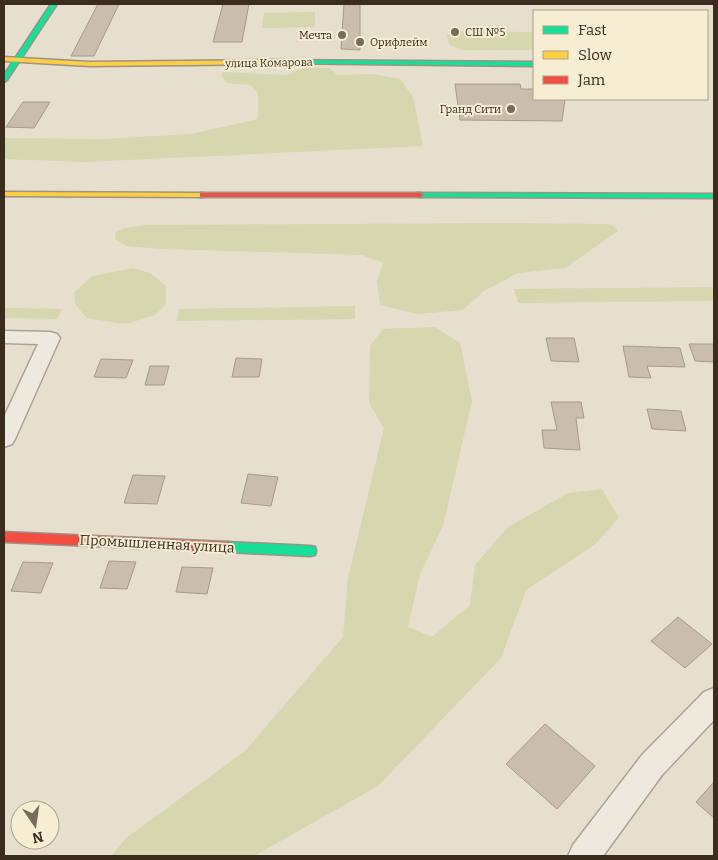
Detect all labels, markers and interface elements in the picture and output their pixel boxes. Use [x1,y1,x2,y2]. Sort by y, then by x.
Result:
legend [533,10,708,100]
text: Fast [578,21,607,39]
marker: СШ №5 [449,26,461,38]
place label: СШ №5 [465,26,505,39]
place label: Мечта [299,29,332,42]
marker: Мечта [336,29,348,41]
marker: Орифлейм [354,36,366,48]
place label: Орифлейм [370,36,428,49]
text: Slow [578,46,613,64]
street label: улица Комарова [224,56,313,70]
text: Jam [577,71,606,89]
place label: Гранд Сити [440,103,501,116]
marker: Гранд Сити [505,103,517,115]
street label: Промышленная улица [79,531,235,557]
north arrow [10,800,60,850]
text: N [30,828,45,847]

